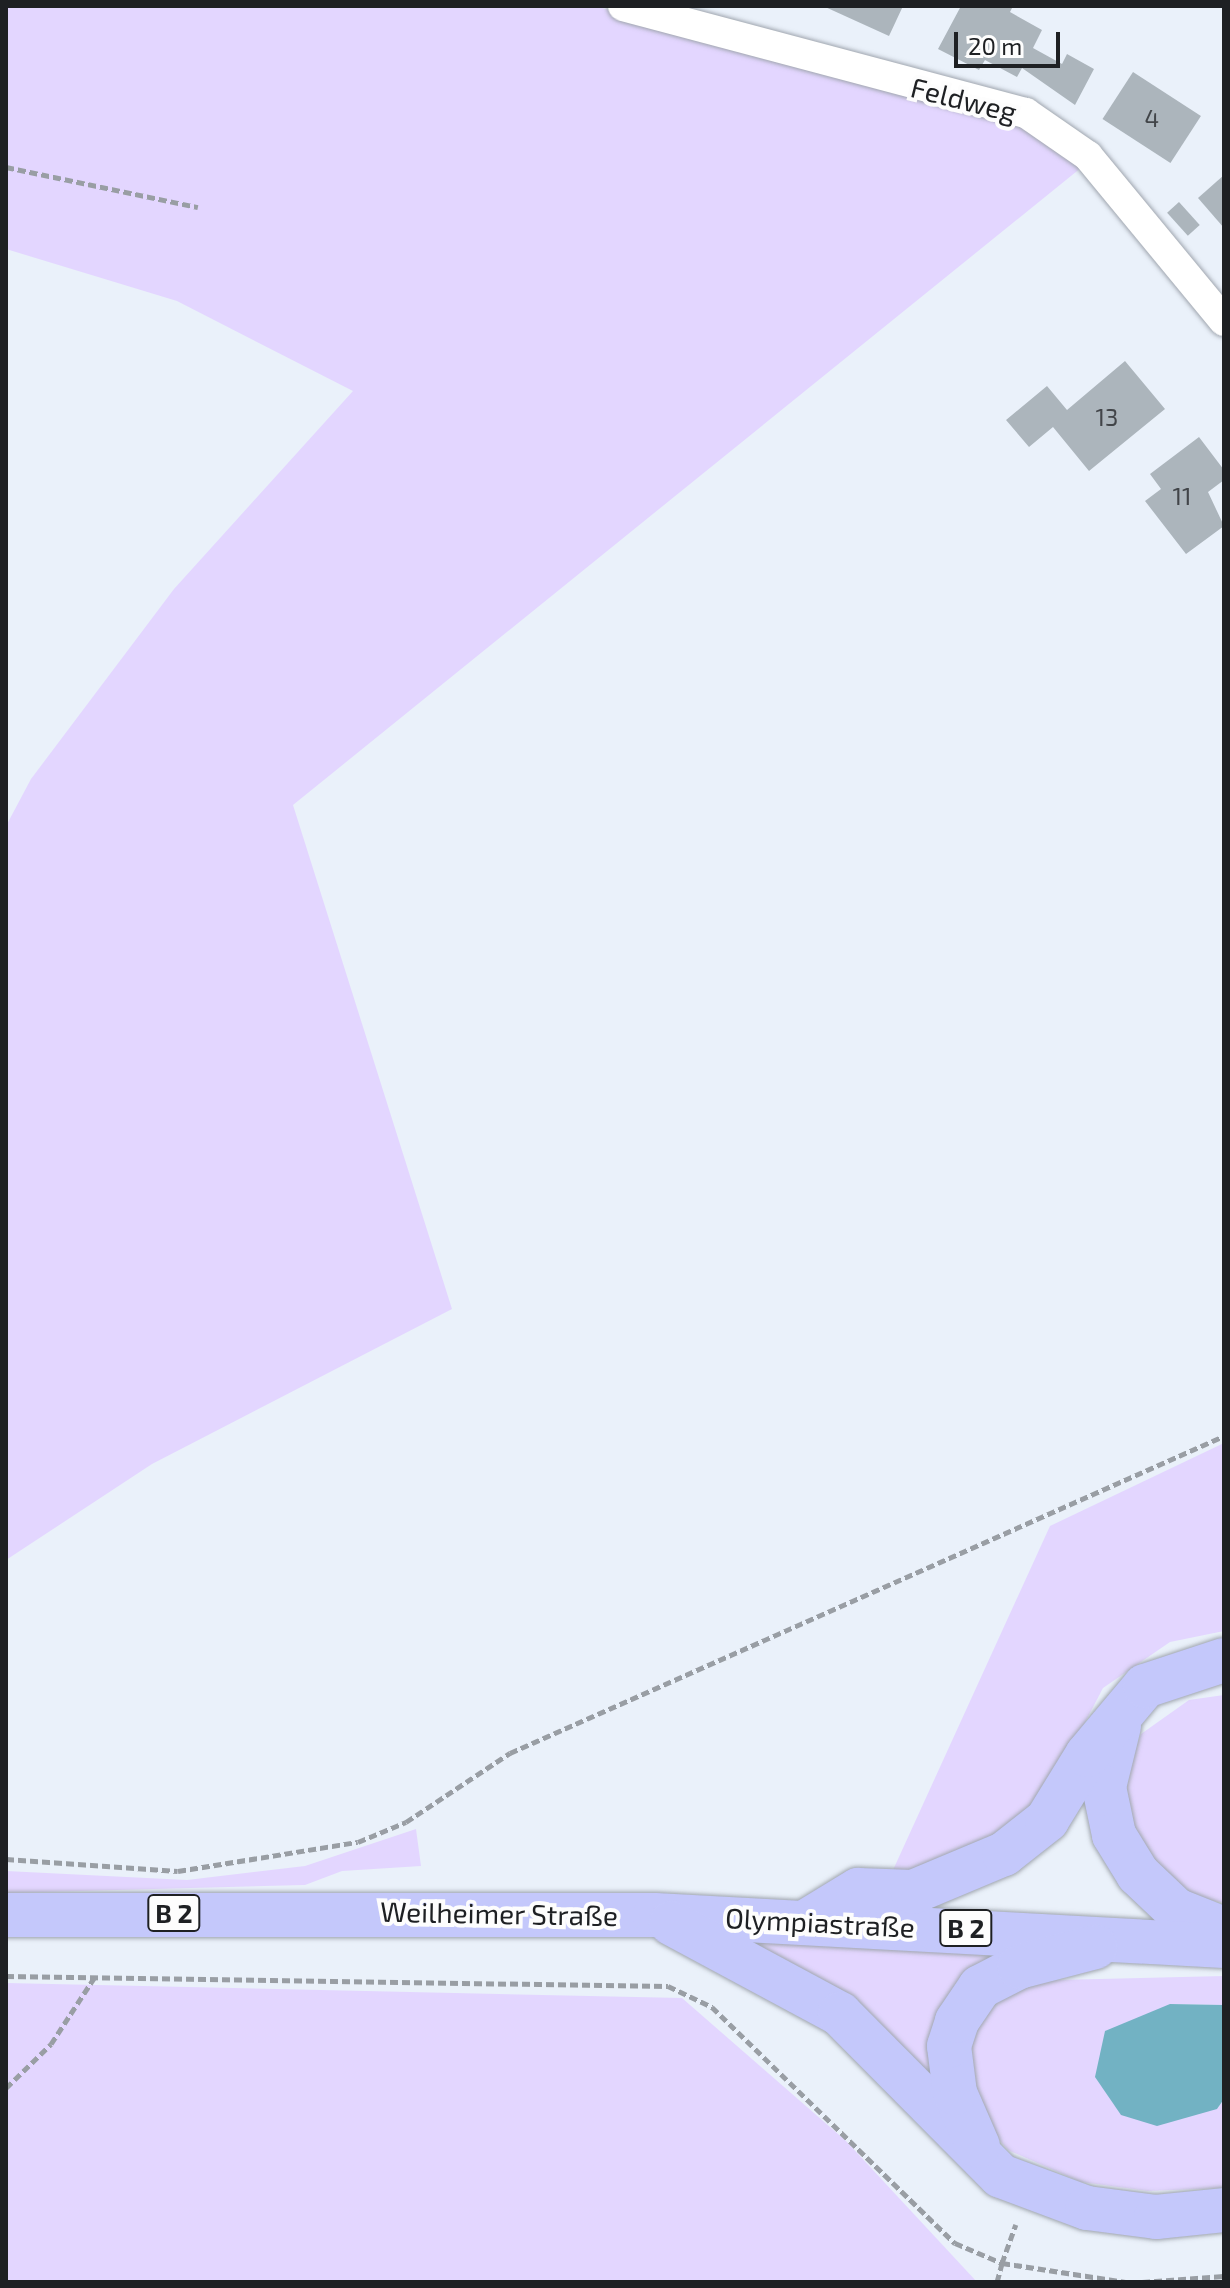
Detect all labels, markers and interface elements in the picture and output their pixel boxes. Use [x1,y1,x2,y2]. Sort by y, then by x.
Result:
scale bar [958,16,1064,66]
text: 20 m [968,31,1022,60]
street label: Feldweg [908,70,1020,128]
house number: 4 [1145,104,1159,132]
house number: 13 [1096,403,1118,431]
house number: 11 [1172,482,1192,510]
road number: B 2 [146,1891,202,1935]
street label: Weilheimer Straße [380,1894,618,1932]
street label: Olympiastraße [724,1900,916,1944]
road number: B 2 [938,1906,994,1950]

